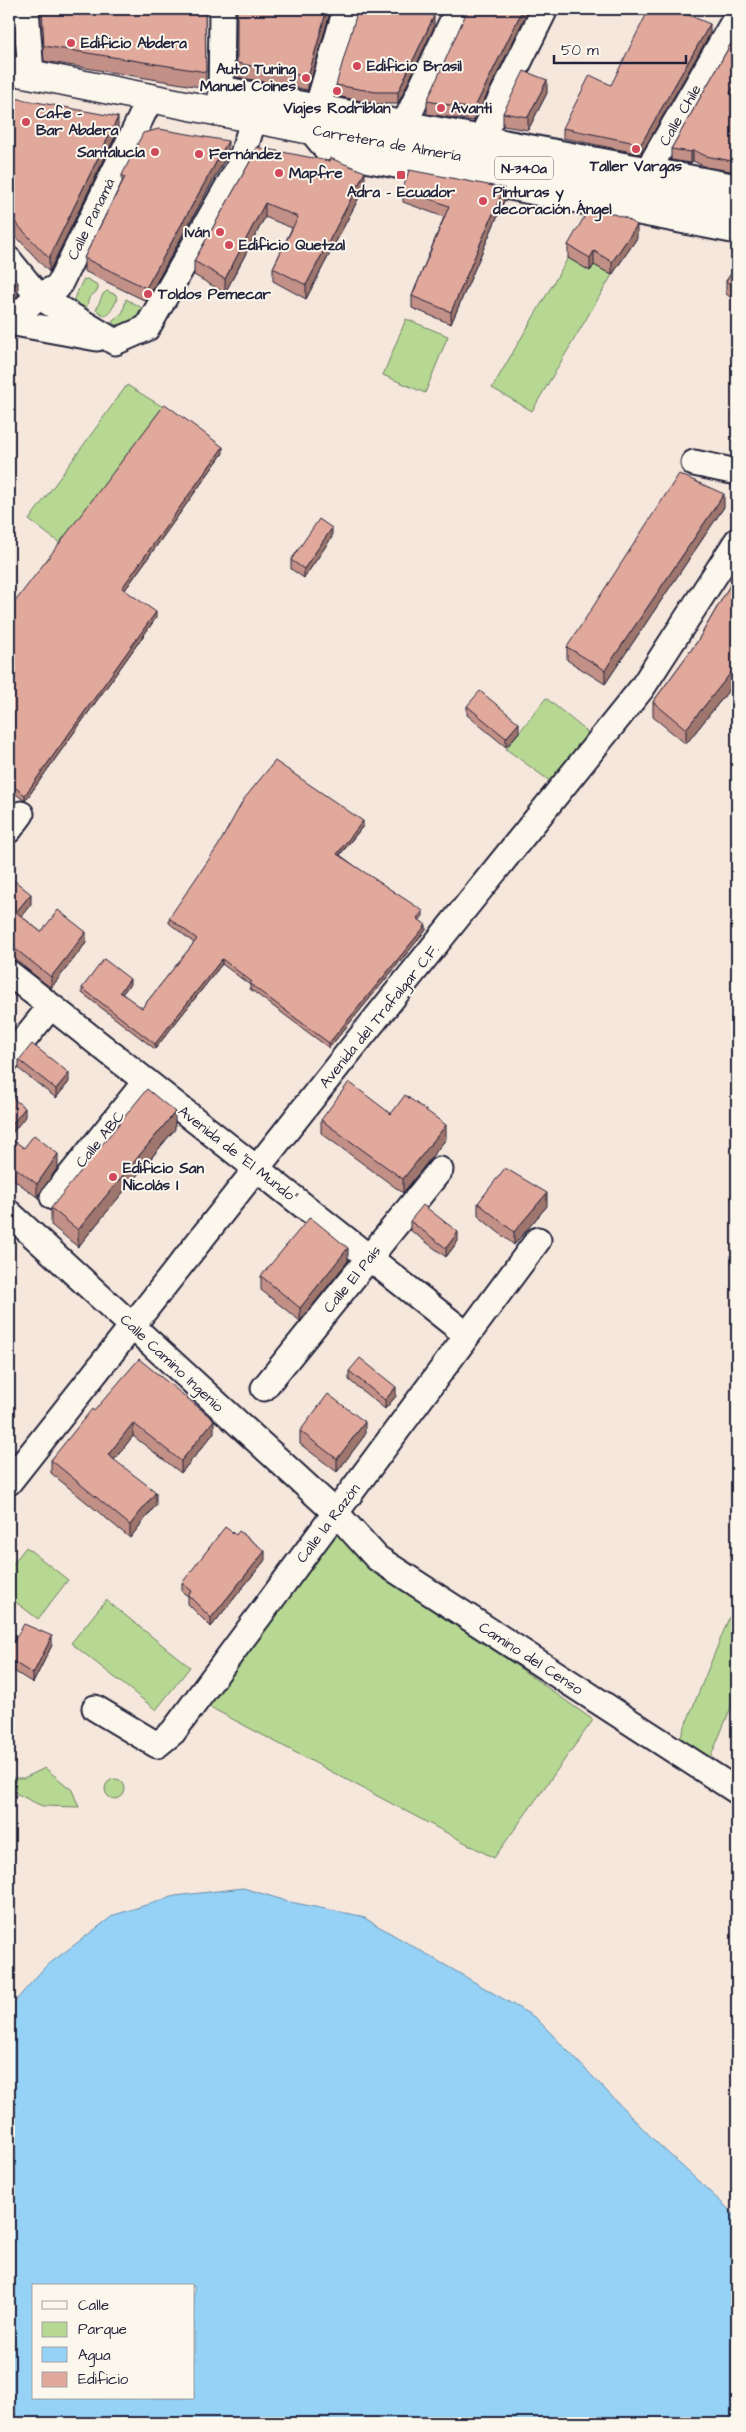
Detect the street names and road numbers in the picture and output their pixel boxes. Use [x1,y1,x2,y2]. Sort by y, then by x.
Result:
street label: Calle Chile [654,81,706,150]
street label: Carretera de Almería [311,120,463,167]
road number: N-340a [495,156,553,180]
street label: Calle Panamá [63,174,120,264]
street label: Avenida del Trafalgar C.F. [315,940,445,1093]
street label: Avenida de "El Mundo" [174,1101,302,1208]
street label: Calle ABC [71,1106,130,1172]
street label: Calle El País [319,1241,386,1318]
street label: Calle Camino Ingenio [114,1310,229,1418]
street label: Calle la Razón [291,1479,366,1567]
street label: Camino del Censo [474,1617,587,1700]

